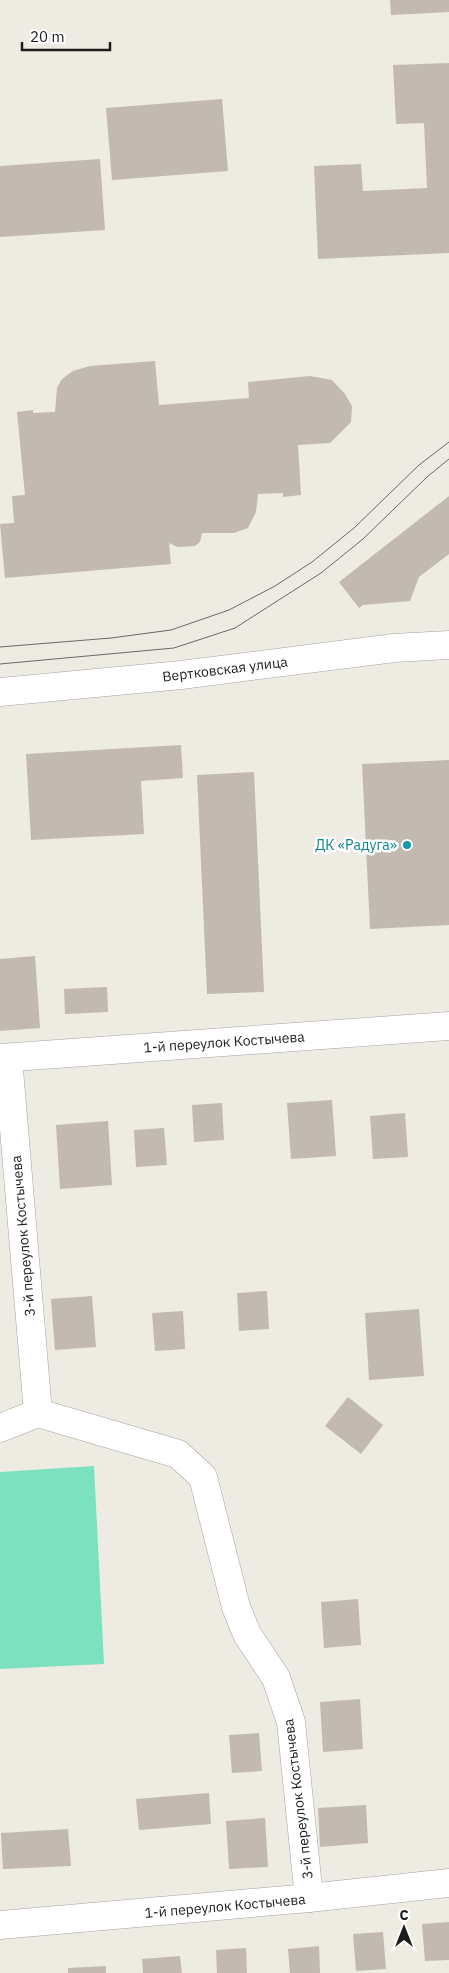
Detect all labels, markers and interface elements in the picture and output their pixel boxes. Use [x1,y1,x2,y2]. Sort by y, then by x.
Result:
scale bar [22,20,110,52]
text: 20 m [30,27,65,46]
street label: Вертковская улица [161,652,289,686]
place label: ДК «Радуга» [315,836,397,854]
marker: ДК «Радуга» [401,839,413,851]
street label: 1-й переулок Костычева [143,1027,306,1057]
street label: 3-й переулок Костычева [7,1154,39,1317]
street label: 3-й переулок Костычева [279,1717,317,1880]
street label: 1-й переулок Костычева [144,1890,307,1922]
north arrow [379,1903,429,1953]
text: С [399,1906,409,1924]

